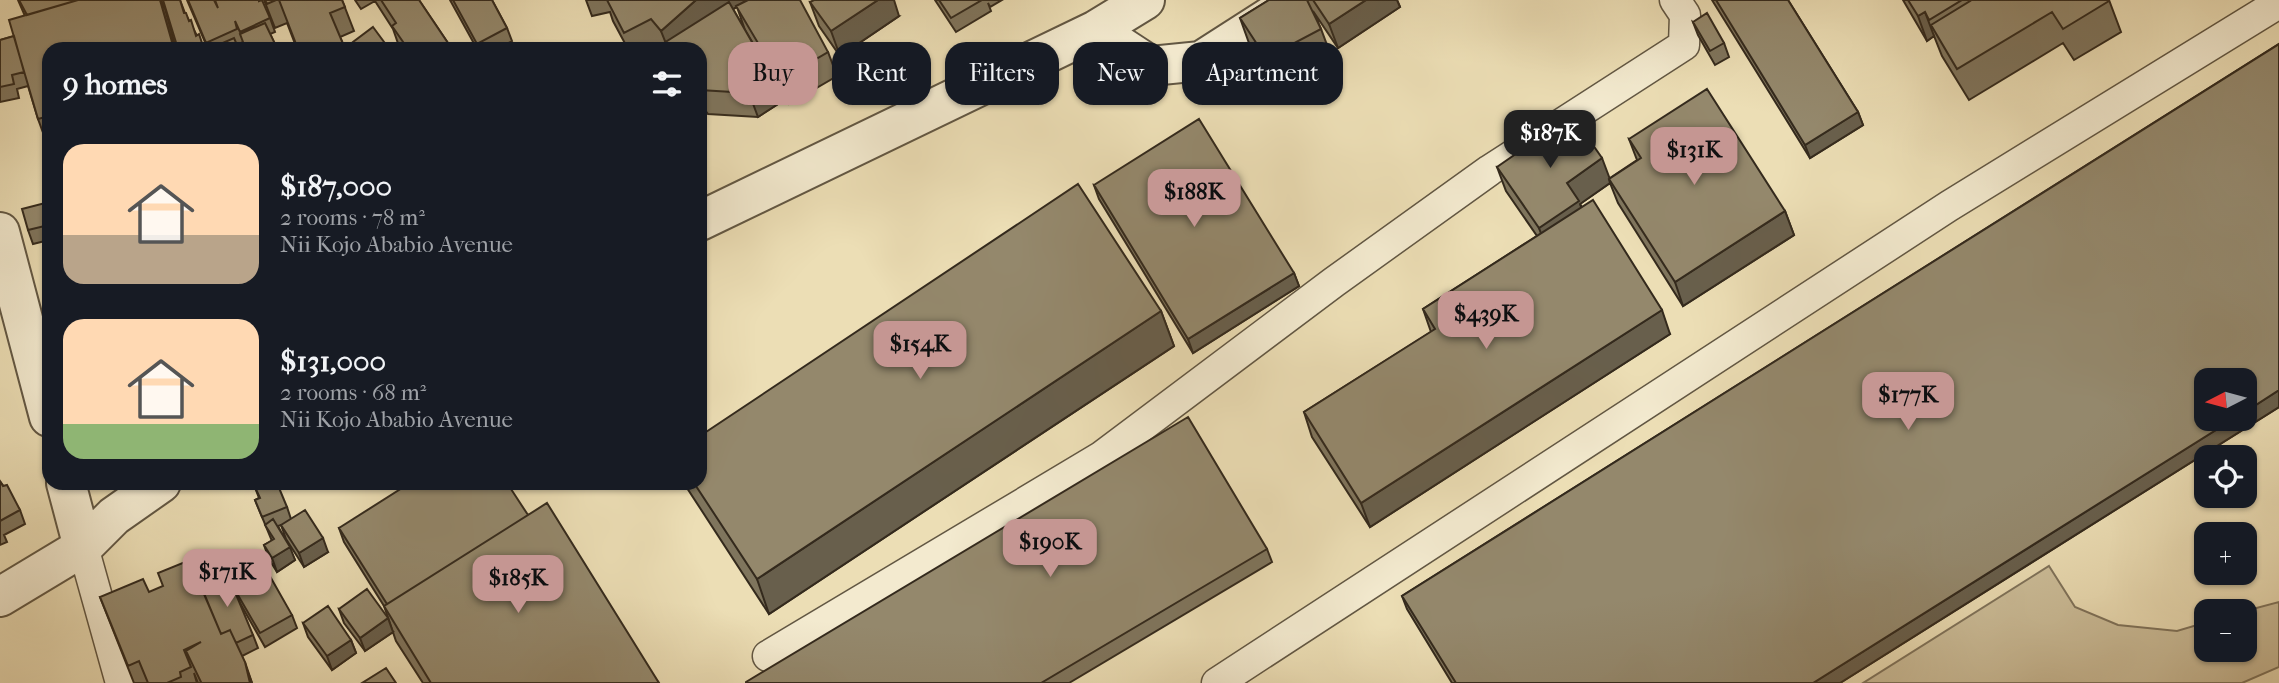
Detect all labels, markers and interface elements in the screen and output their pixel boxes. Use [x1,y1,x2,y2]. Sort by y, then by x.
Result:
chip: Buy [728,42,818,105]
chip: Rent [832,42,931,105]
chip: Filters [945,42,1059,105]
chip: New [1073,42,1168,105]
chip: Apartment [1182,42,1343,105]
icon: filters [648,65,686,103]
text: 9 homes [63,67,168,102]
pin: $187K [1501,110,1599,170]
text: $187K [1520,119,1580,146]
pin: $131K [1645,128,1743,187]
text: $131K [1666,136,1722,163]
text: $187,000 [280,169,392,204]
pin: $188K [1145,170,1243,229]
icon: home [119,172,203,256]
text: $188K [1164,178,1224,205]
text: 2 rooms · 78 m² [280,204,425,231]
text: Nii Kojo Ababio Avenue [280,231,513,258]
pin: $439K [1437,292,1535,351]
text: $439K [1454,300,1518,327]
pin: $154K [871,322,969,381]
text: $154K [889,330,951,357]
text: $131,000 [280,344,386,379]
icon: home [119,347,203,431]
north arrow [2194,368,2258,430]
map controls [2194,368,2257,662]
pin: $177K [1859,372,1957,432]
text: 2 rooms · 68 m² [280,379,426,406]
text: $177K [1878,381,1938,408]
text: Nii Kojo Ababio Avenue [280,406,513,433]
button: locate [2194,445,2257,508]
pin: $190K [1001,520,1099,579]
button: + [2194,522,2257,585]
text: $190K [1019,528,1081,555]
pin: $171K [178,550,276,609]
pin: $185K [469,556,567,615]
text: $171K [199,558,255,585]
text: $185K [488,564,548,591]
button: − [2194,599,2257,662]

